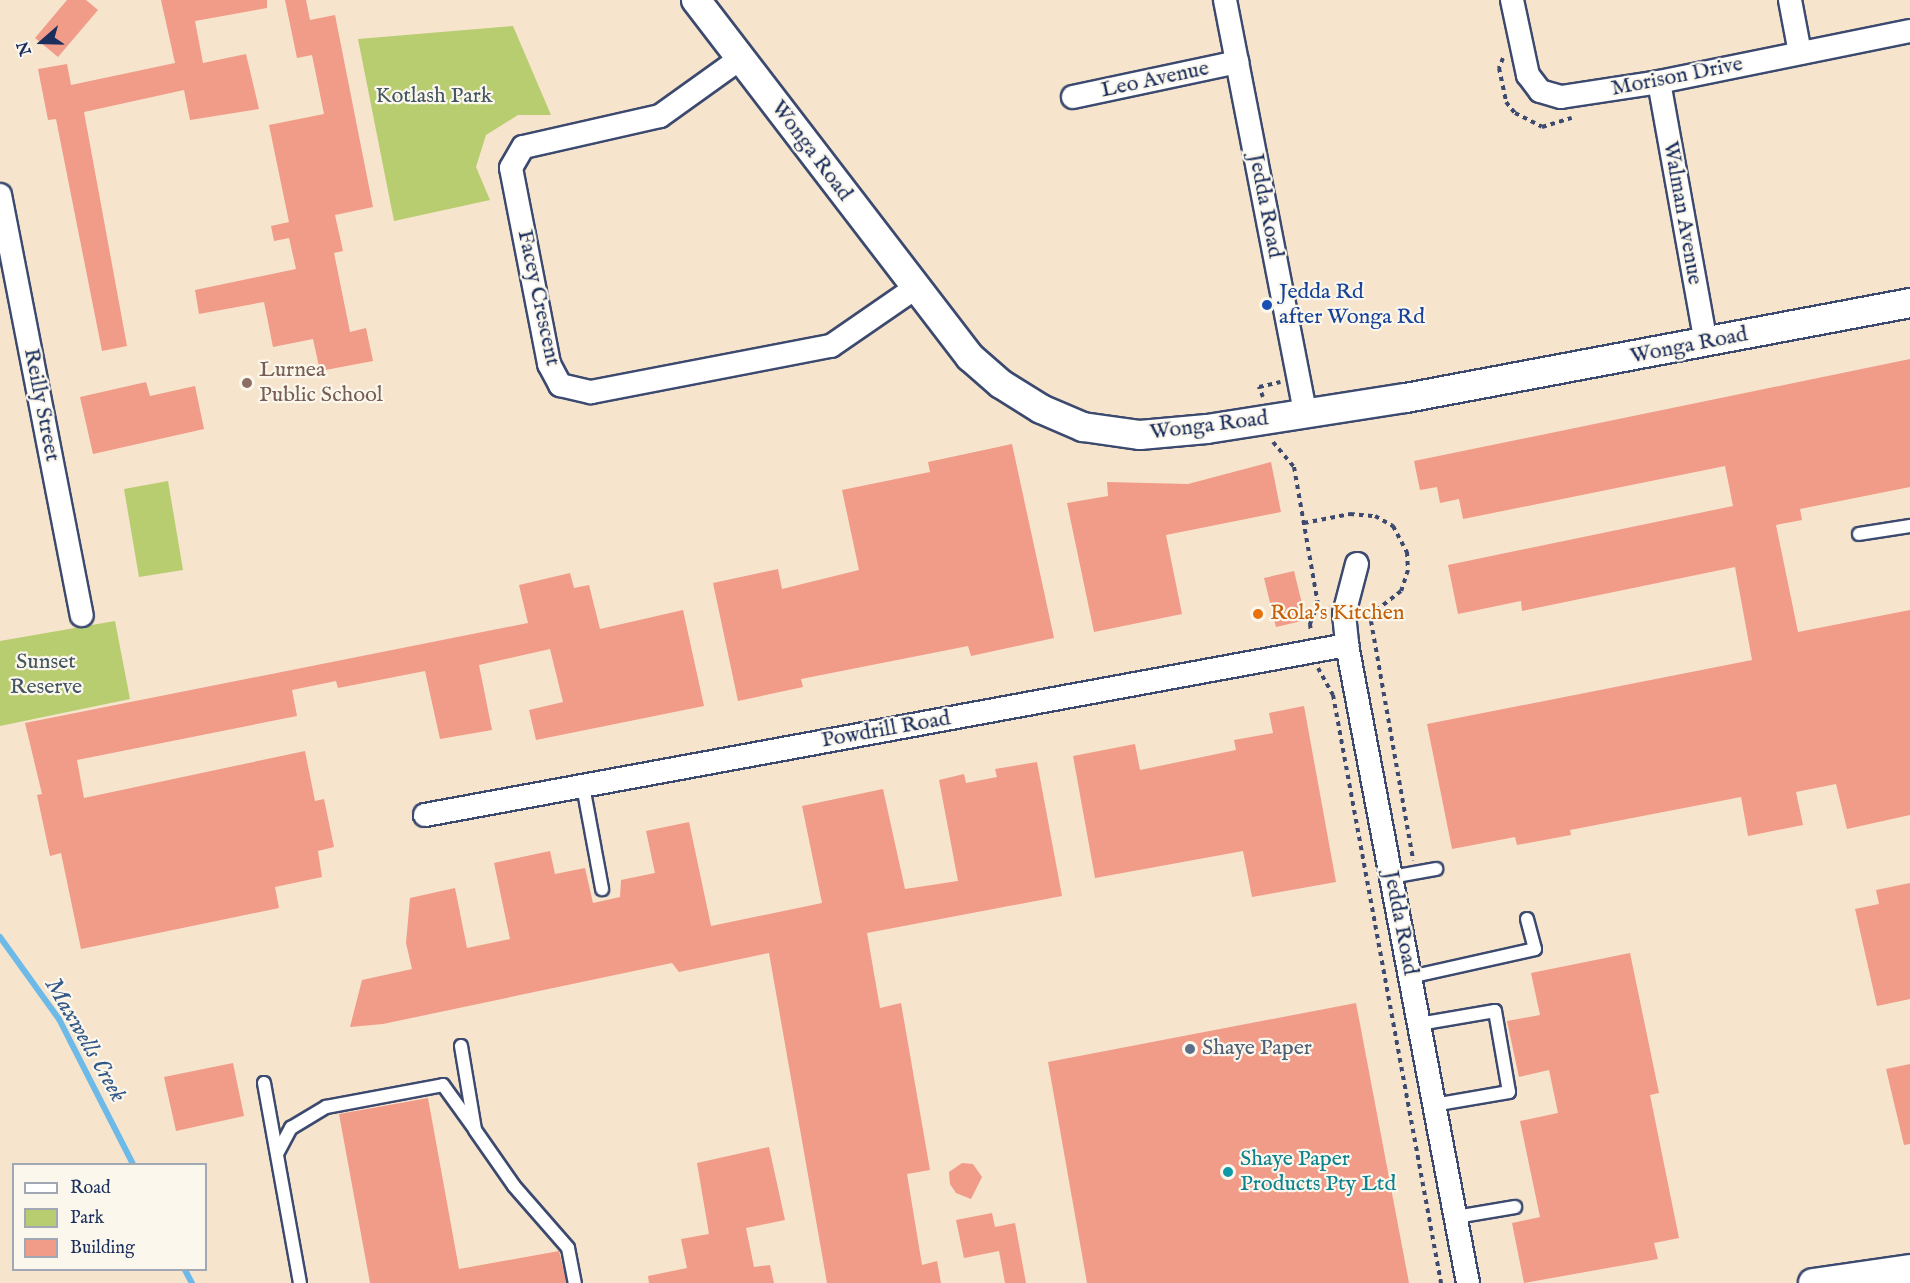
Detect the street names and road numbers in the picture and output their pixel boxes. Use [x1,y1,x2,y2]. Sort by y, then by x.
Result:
street label: Morison Drive [1609,51,1745,103]
street label: Leo Avenue [1099,56,1211,104]
street label: Wonga Road [765,95,857,207]
street label: Walman Avenue [1656,139,1708,287]
street label: Jedda Road [1242,151,1288,261]
street label: Facey Crescent [511,227,565,369]
street label: Wonga Road [1628,322,1750,370]
street label: Reilly Street [17,346,65,464]
street label: Wonga Road [1148,406,1270,446]
street label: Powdrill Road [819,706,953,754]
street label: Jedda Road [1377,868,1423,978]

